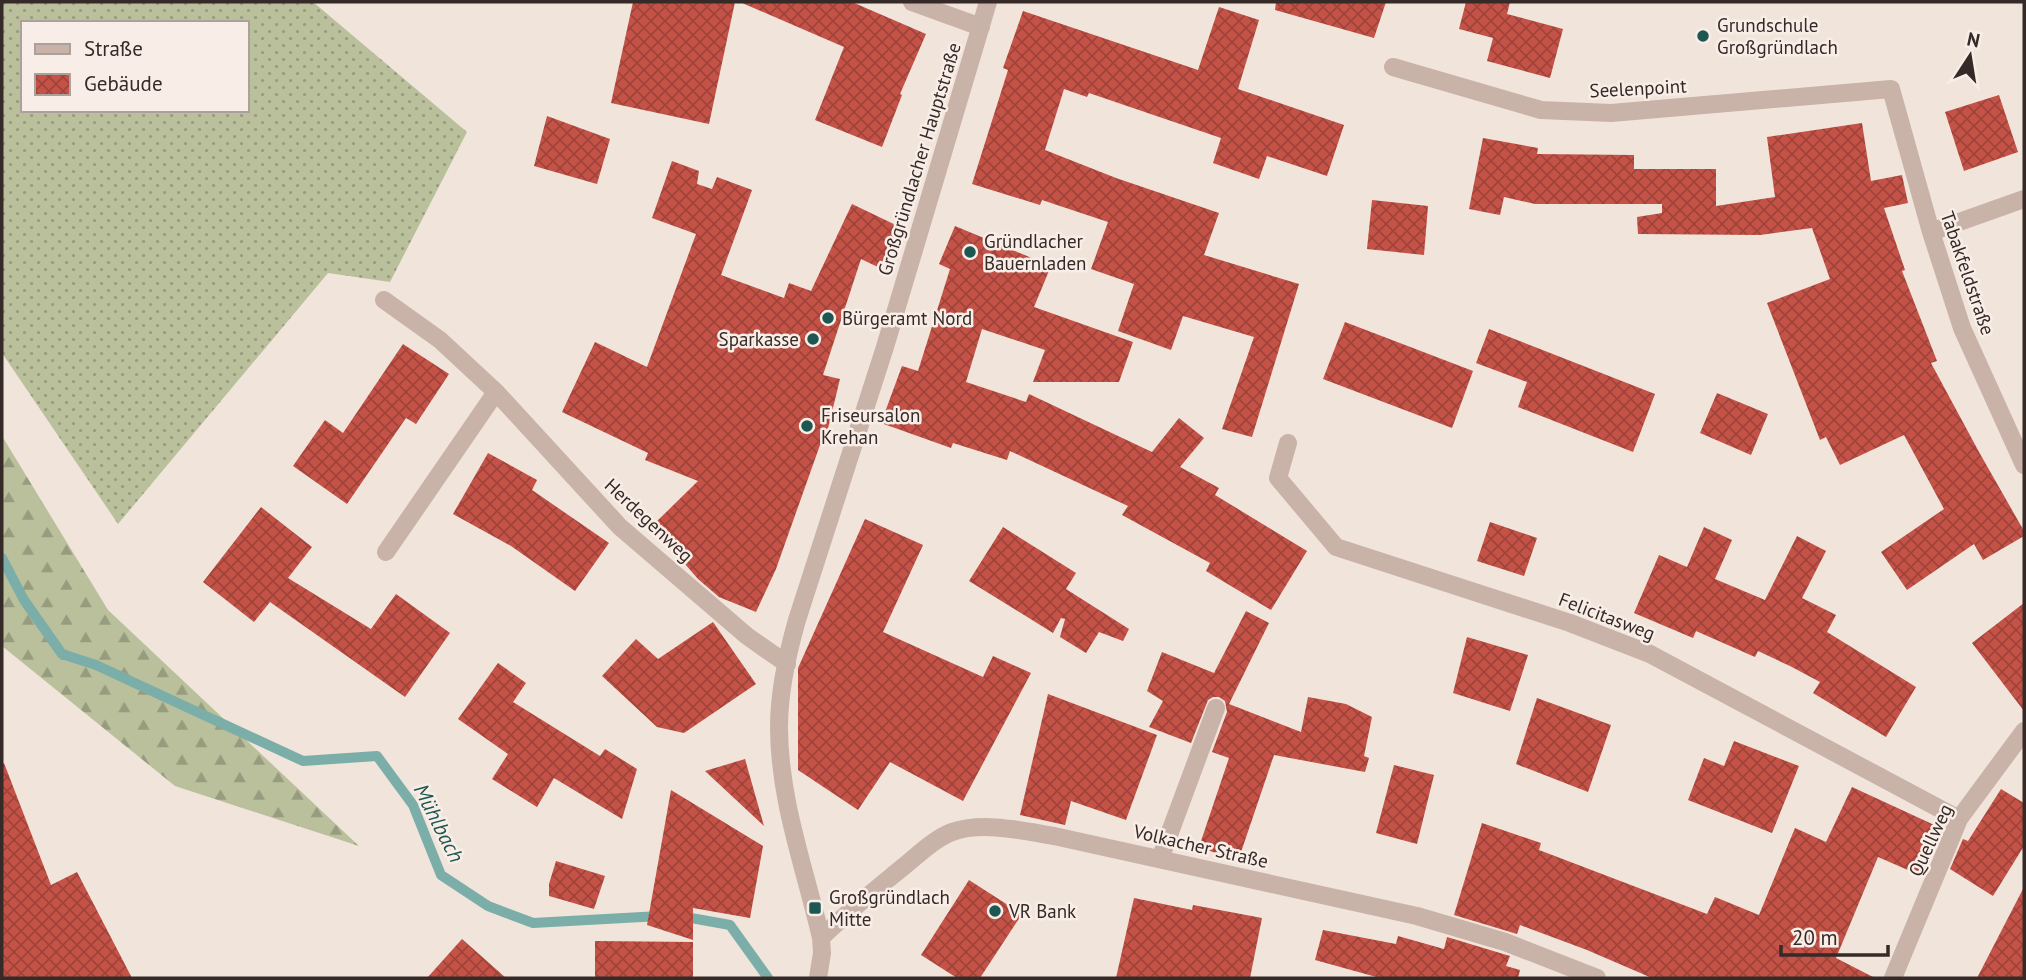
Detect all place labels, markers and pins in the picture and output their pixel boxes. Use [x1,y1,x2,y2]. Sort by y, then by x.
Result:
place label: Grundschule Großgründlach [1717,13,1838,59]
marker: Grundschule Großgründlach [1695,28,1711,44]
place label: Gründlacher Bauernladen [984,229,1087,275]
marker: Gründlacher Bauernladen [962,244,978,260]
place label: Bürgeramt Nord [842,306,972,330]
marker: Bürgeramt Nord [820,310,836,326]
place label: Sparkasse [719,327,799,351]
marker: Sparkasse [805,331,821,347]
place label: Friseursalon Krehan [821,403,920,449]
marker: Friseursalon Krehan [799,418,815,434]
place label: Großgründlach Mitte [829,885,950,931]
place label: VR Bank [1008,899,1076,923]
marker: Großgründlach Mitte [807,900,823,916]
marker: VR Bank [987,903,1003,919]

